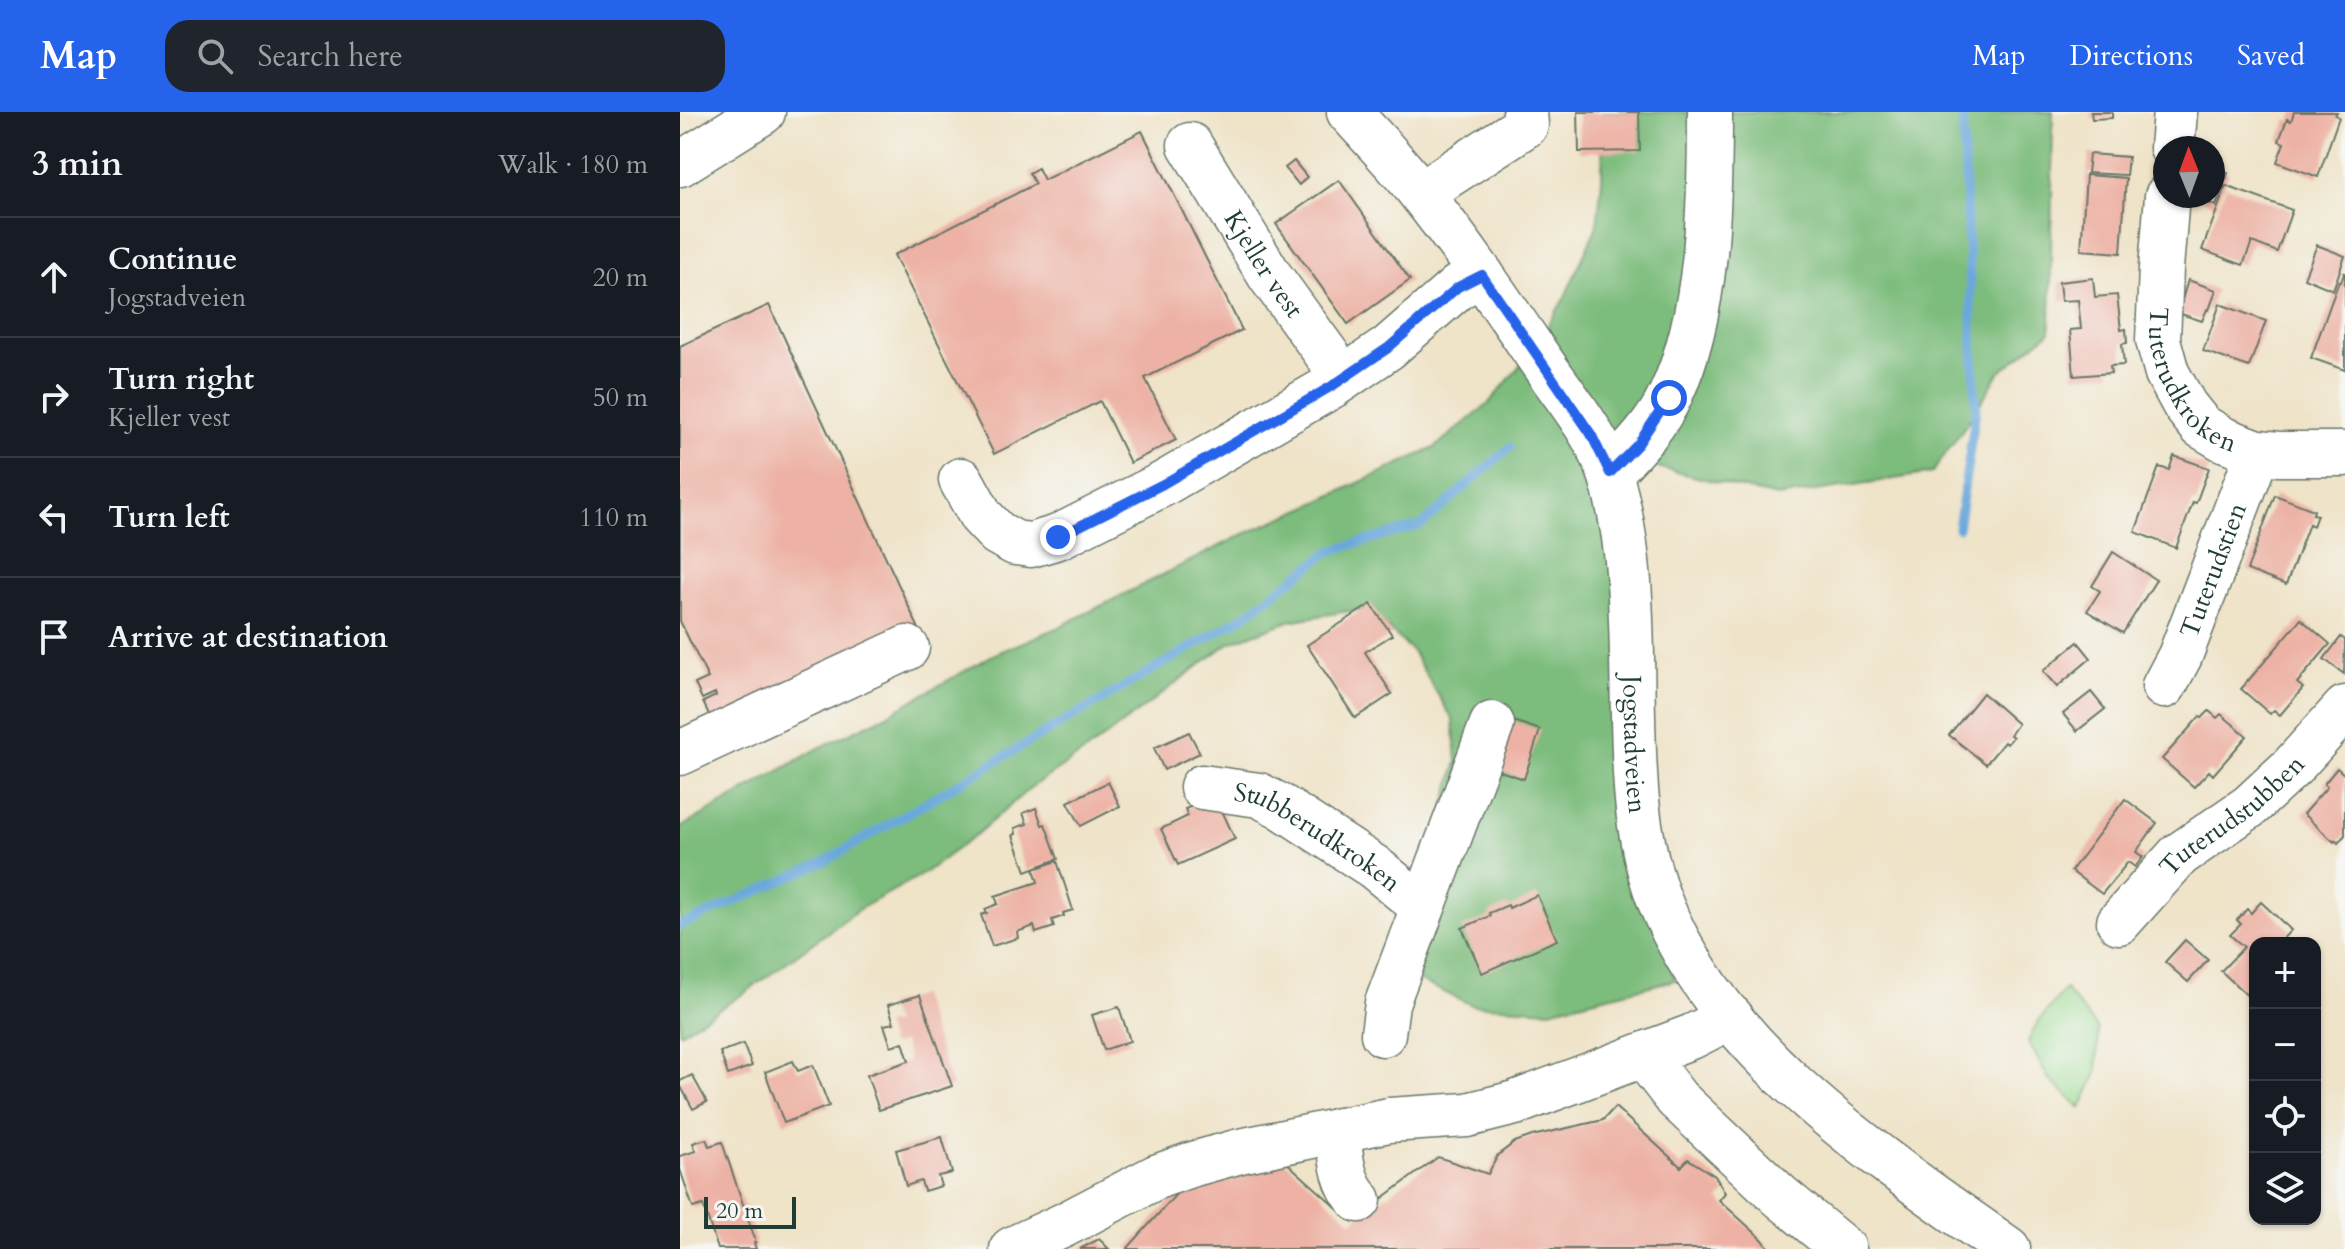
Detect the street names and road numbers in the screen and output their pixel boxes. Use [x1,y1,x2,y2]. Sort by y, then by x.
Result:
street label: Kjeller vest [1216,204,1312,325]
street label: Tuterudkroken [2140,306,2242,461]
street label: Tuterudstien [2172,498,2255,643]
street label: Jogstadveien [1614,671,1655,815]
street label: Tuterudstubben [2151,747,2313,884]
street label: Stubberudkroken [1232,775,1408,900]

